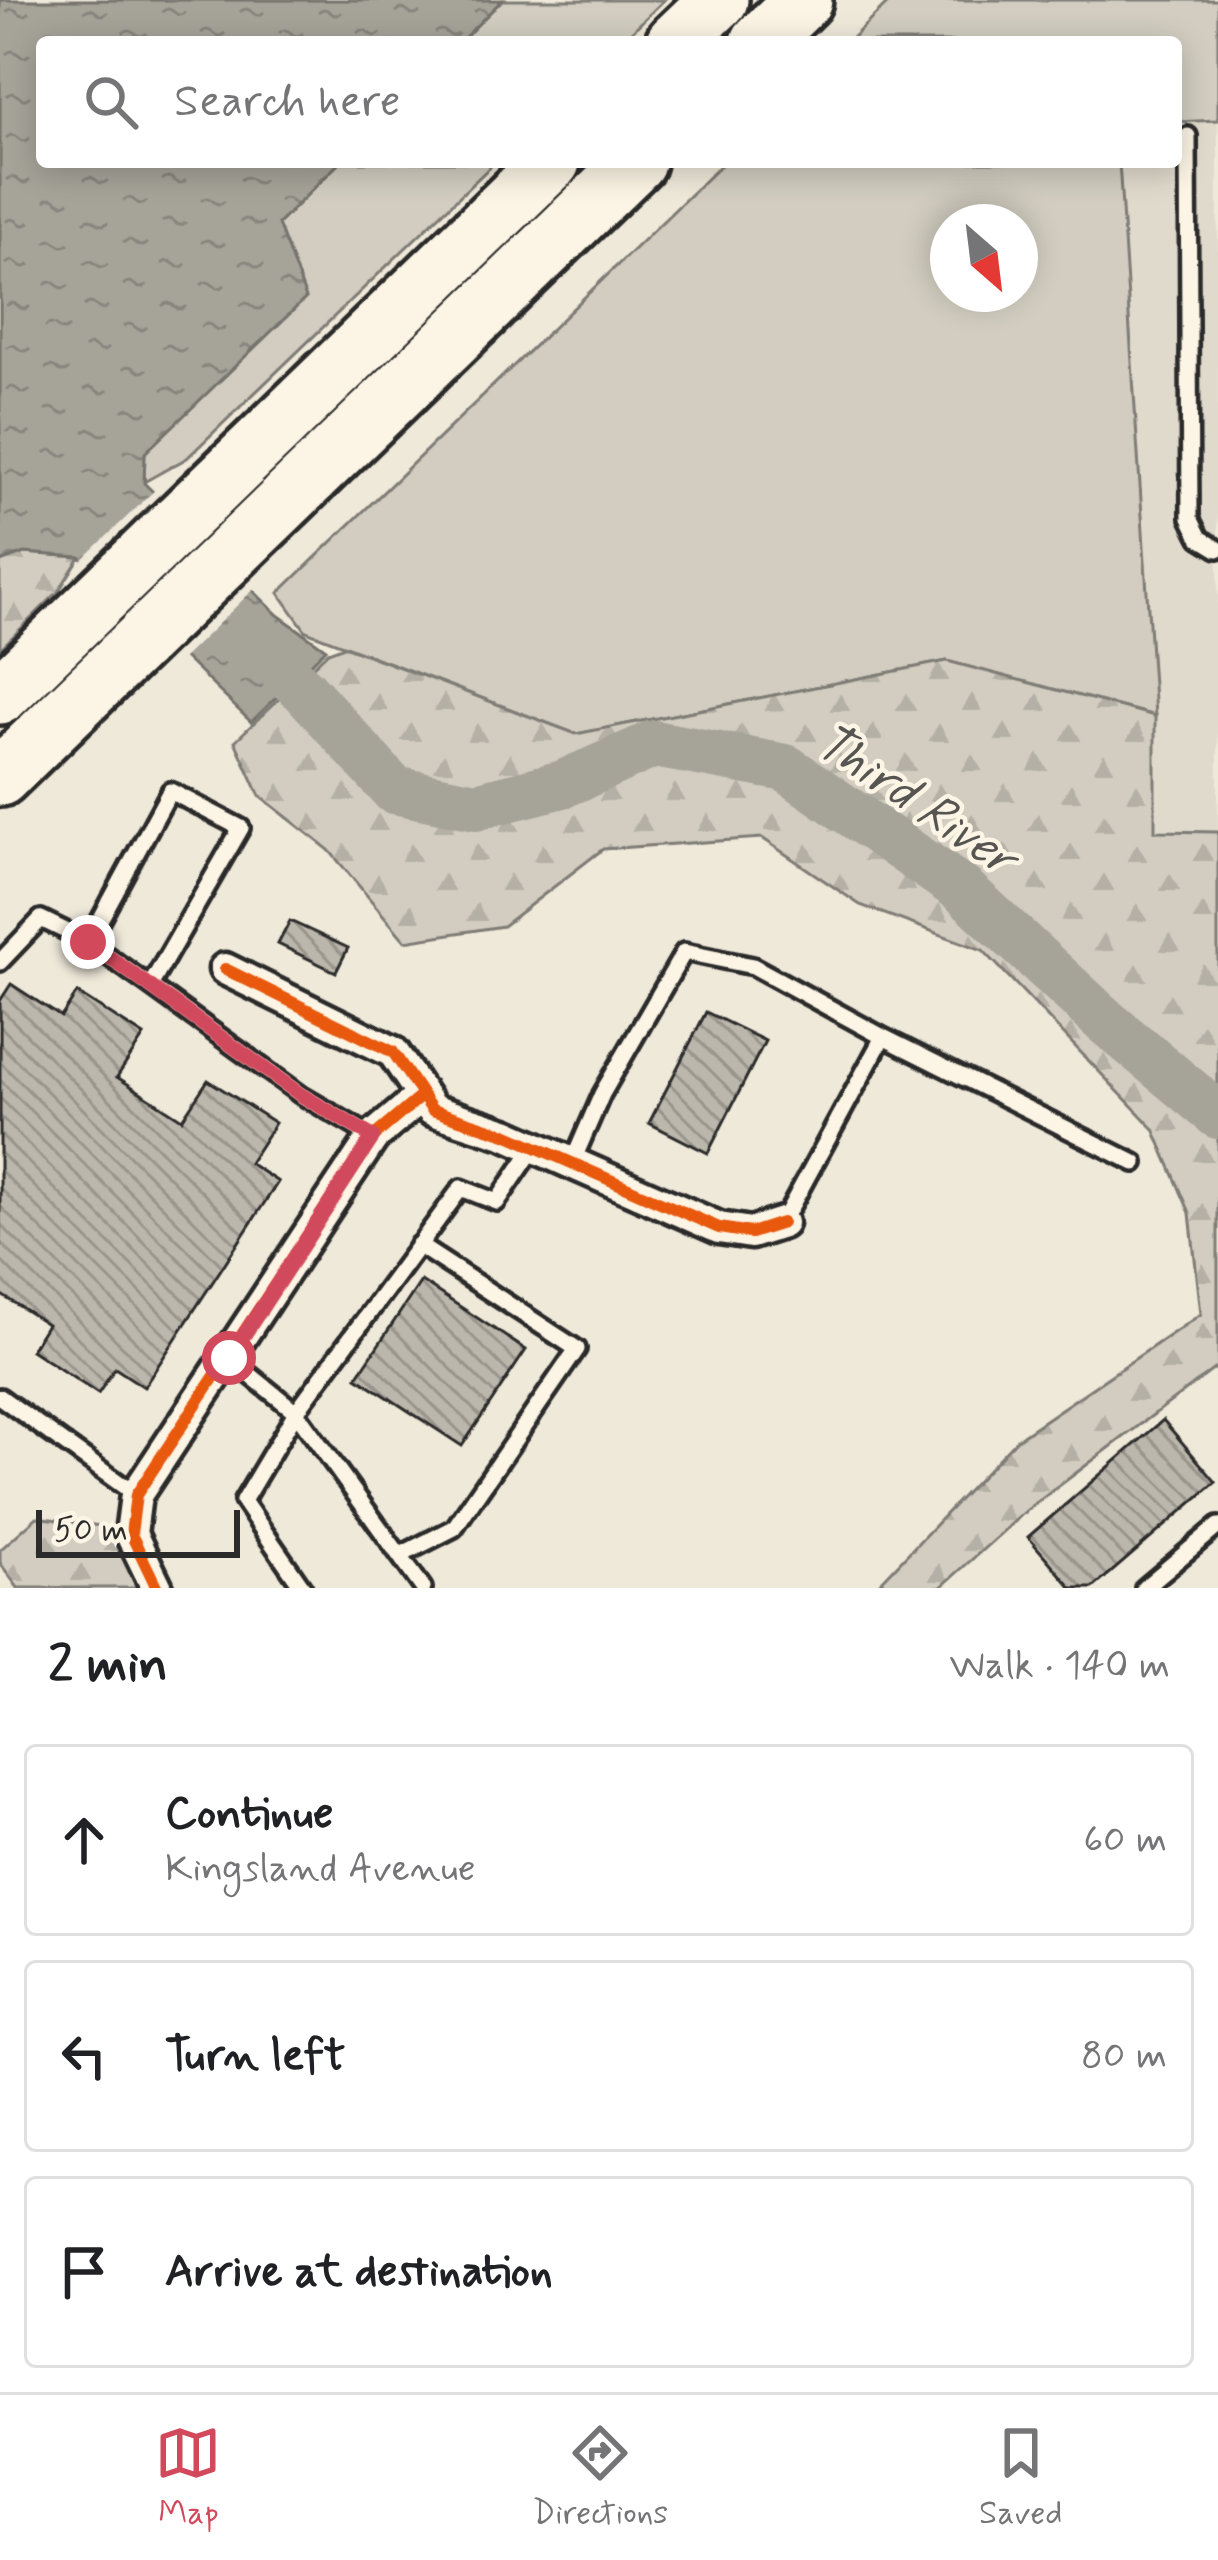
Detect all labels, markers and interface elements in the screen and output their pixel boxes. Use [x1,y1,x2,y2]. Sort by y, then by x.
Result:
search box [36,36,1182,168]
icon: search [78,69,144,135]
text: Search here [174,73,401,132]
north arrow [930,204,1038,312]
water label: Third River [801,710,1033,896]
route end [61,915,115,969]
route start [202,1331,256,1385]
scale bar [36,1504,240,1557]
text: 50 m [54,1509,128,1553]
text: 2 min [48,1633,168,1699]
text: Walk · 140 m [950,1641,1170,1692]
text: Continue [165,1785,333,1844]
icon: ahead [51,1807,117,1873]
text: 60 m [1083,1815,1167,1866]
text: Kingsland Avenue [165,1844,476,1895]
icon: left [51,2023,117,2089]
text: Turn left [165,2027,345,2086]
text: 80 m [1081,2031,1167,2082]
icon: arrive [51,2239,117,2305]
text: Arrive at destination [165,2243,553,2302]
tab: Map [155,2420,221,2536]
tab: Directions [532,2420,668,2536]
tab: Saved [979,2420,1063,2536]

